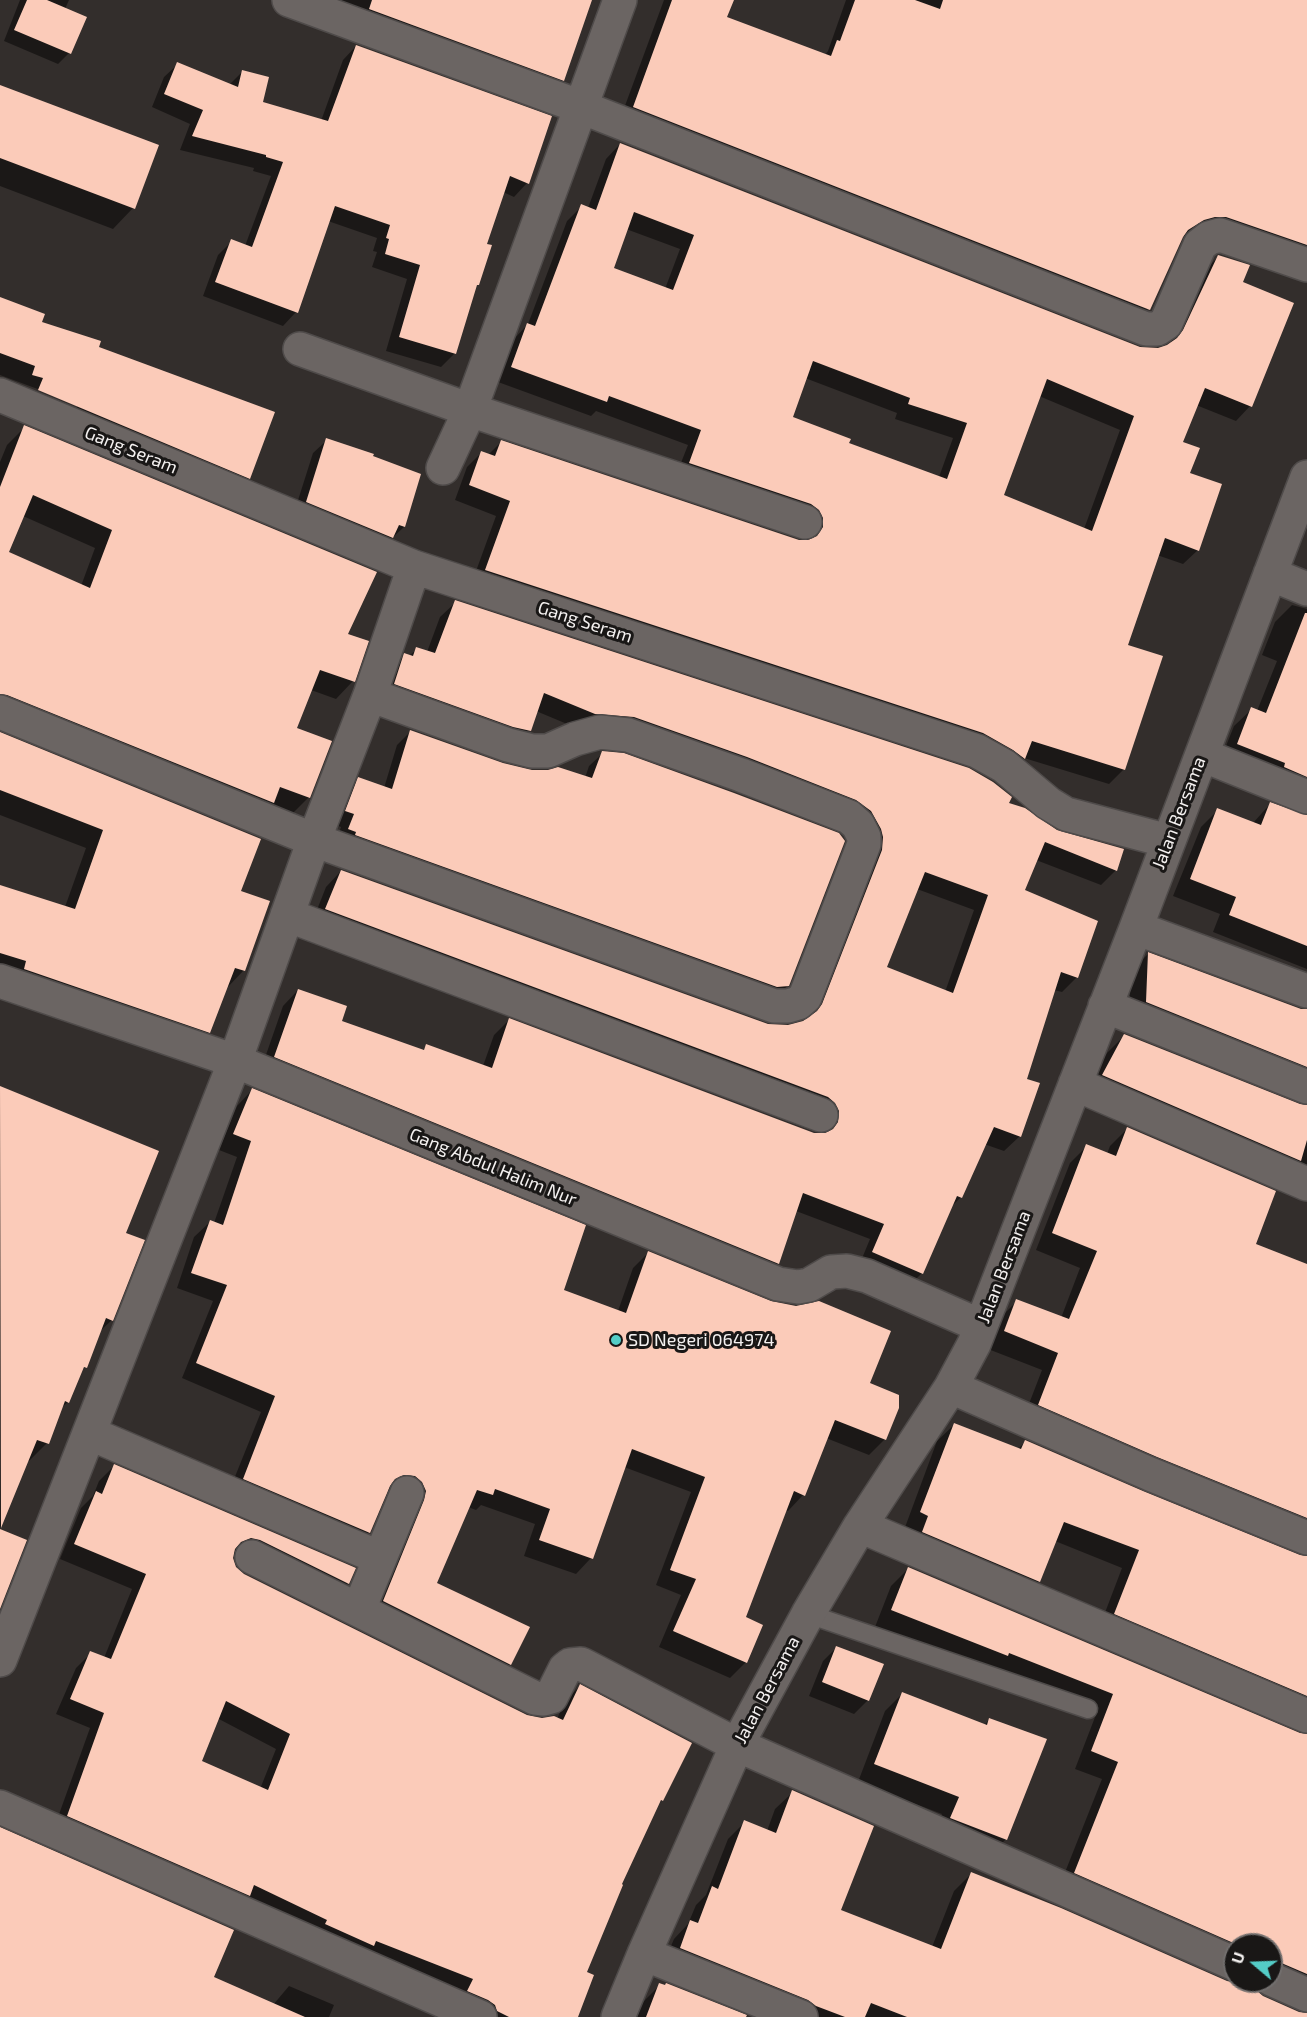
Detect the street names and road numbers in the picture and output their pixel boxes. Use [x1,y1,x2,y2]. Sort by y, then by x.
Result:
street label: Gang Seram [81,422,181,478]
street label: Gang Seram [535,597,635,647]
street label: Jalan Bersama [1148,754,1210,872]
street label: Gang Abdul Halim Nur [406,1124,580,1210]
street label: Jalan Bersama [973,1208,1035,1326]
street label: Jalan Bersama [730,1633,804,1747]

